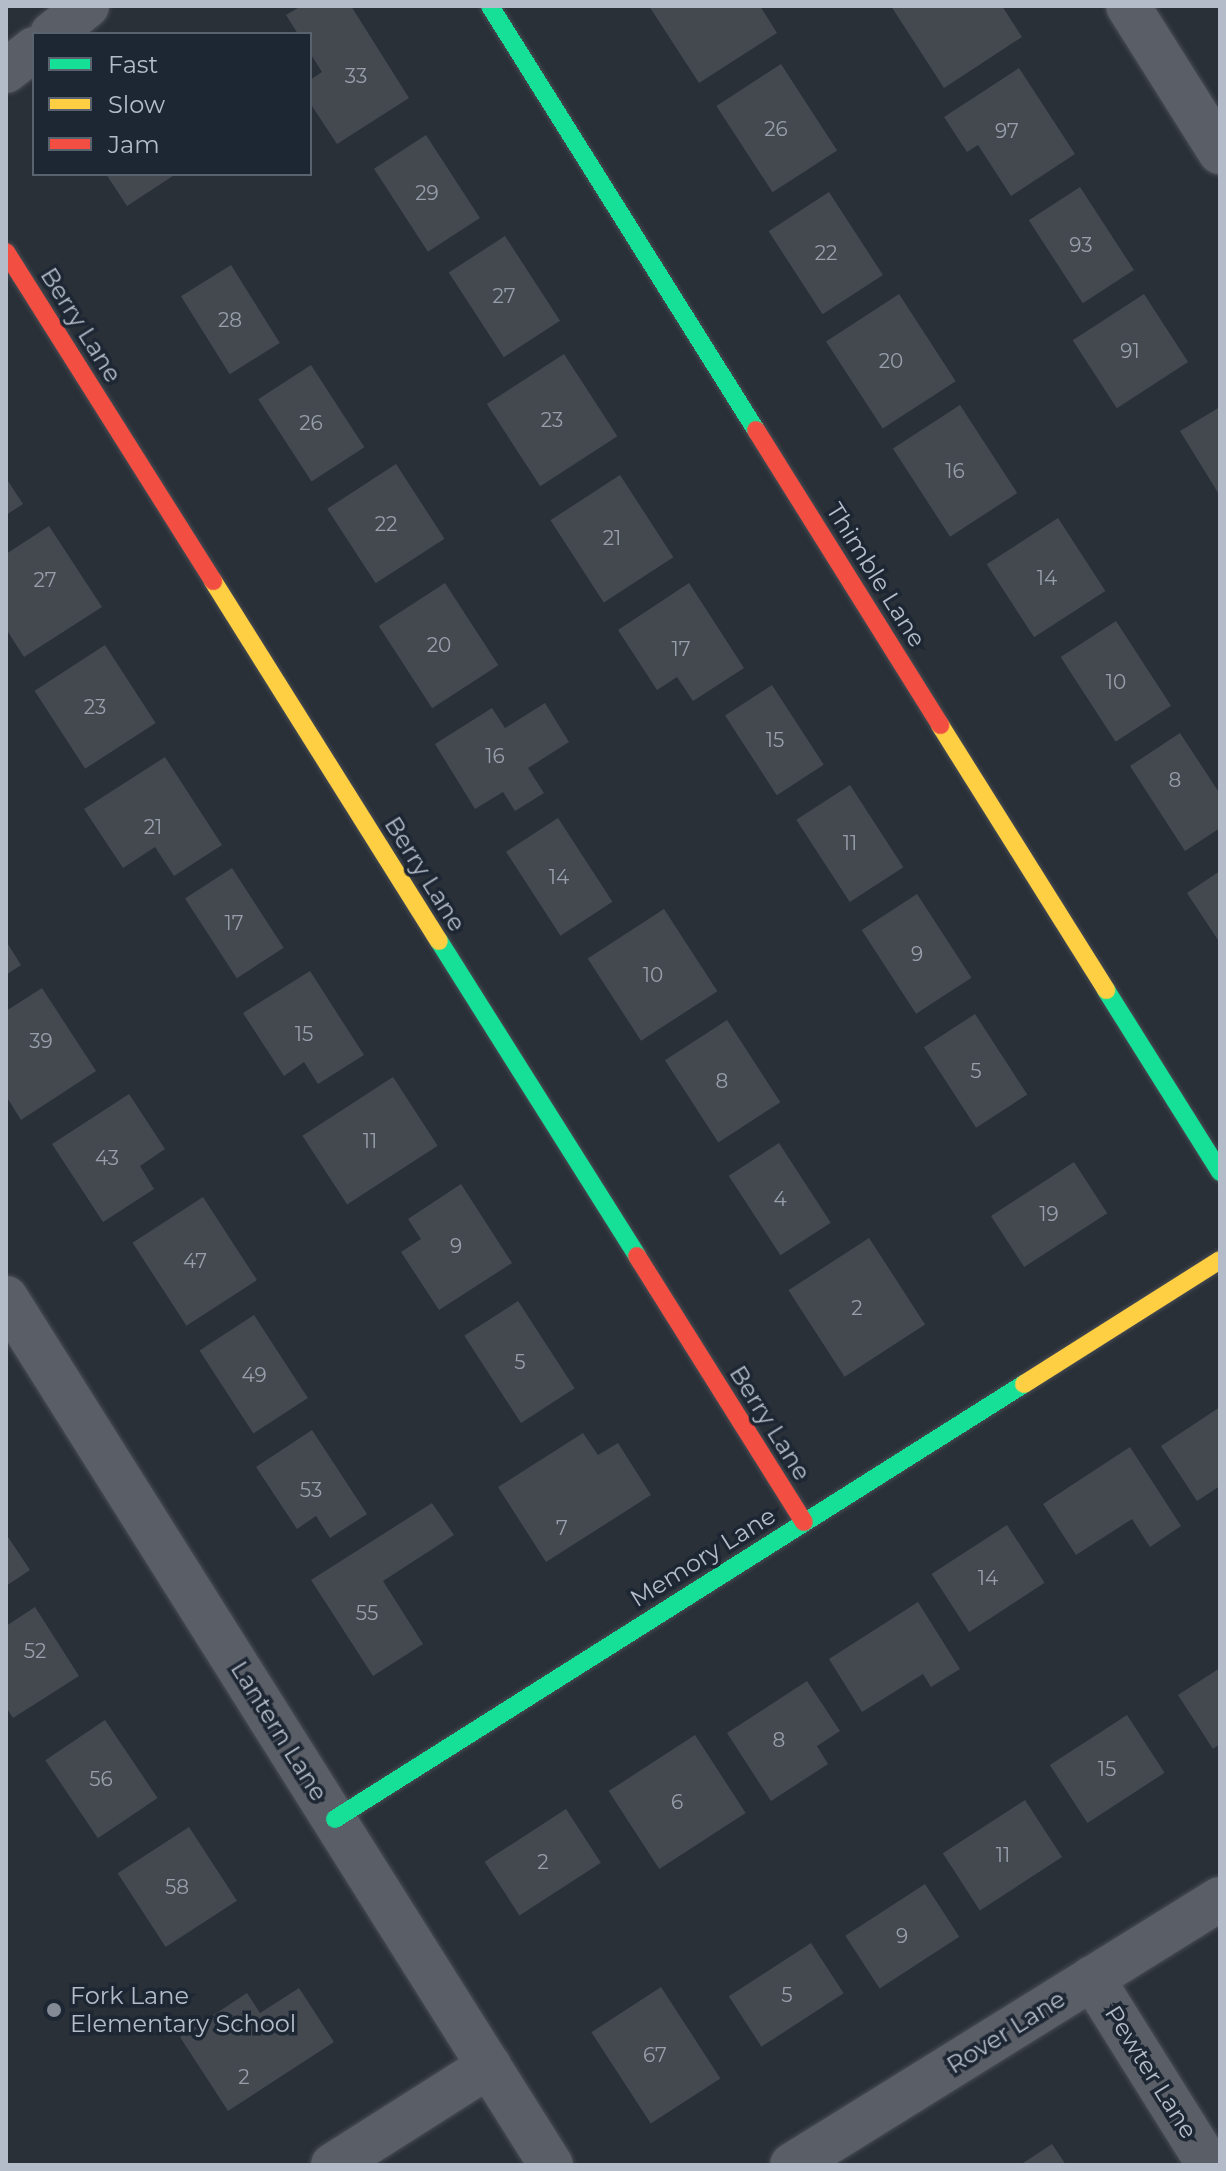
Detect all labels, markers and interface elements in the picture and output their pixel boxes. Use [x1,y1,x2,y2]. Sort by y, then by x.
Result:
legend [32,32,312,176]
text: Fast [108,50,158,79]
house number: 33 [345,64,367,88]
text: Slow [108,90,165,119]
house number: 26 [764,117,788,141]
house number: 97 [995,119,1019,143]
text: Jam [108,130,160,159]
house number: 29 [415,181,439,205]
house number: 93 [1069,233,1093,257]
house number: 22 [815,241,837,265]
street label: Berry Lane [34,262,128,388]
house number: 27 [492,284,516,308]
house number: 28 [218,308,242,332]
house number: 91 [1120,339,1140,363]
house number: 20 [879,349,903,373]
house number: 23 [541,408,563,432]
house number: 26 [299,411,323,435]
house number: 16 [945,459,965,483]
street label: Thimble Lane [820,498,932,652]
house number: 22 [375,512,397,536]
house number: 21 [603,526,621,550]
house number: 14 [1037,566,1057,590]
house number: 27 [33,568,57,592]
house number: 20 [427,633,451,657]
house number: 17 [672,637,690,661]
house number: 10 [1106,670,1126,694]
house number: 23 [84,695,106,719]
house number: 15 [766,728,784,752]
house number: 16 [485,744,505,768]
house number: 8 [1169,768,1181,792]
street label: Berry Lane [378,811,472,937]
house number: 21 [144,815,162,839]
house number: 11 [843,831,857,855]
house number: 14 [549,865,569,889]
house number: 17 [225,911,243,935]
house number: 9 [911,942,923,966]
house number: 10 [643,963,663,987]
house number: 15 [295,1022,313,1046]
house number: 39 [29,1029,53,1053]
house number: 5 [970,1059,982,1083]
house number: 8 [716,1069,728,1093]
house number: 11 [363,1129,377,1153]
house number: 43 [95,1146,119,1170]
house number: 4 [773,1187,787,1211]
house number: 19 [1039,1202,1059,1226]
house number: 9 [450,1234,462,1258]
house number: 47 [183,1249,207,1273]
house number: 2 [851,1296,863,1320]
house number: 5 [514,1350,526,1374]
street label: Berry Lane [723,1360,817,1486]
house number: 49 [241,1363,267,1387]
house number: 53 [300,1478,322,1502]
street label: Memory Lane [625,1501,781,1613]
house number: 7 [556,1516,568,1540]
house number: 14 [978,1566,998,1590]
house number: 55 [356,1601,378,1625]
house number: 52 [24,1639,46,1663]
street label: Lantern Lane [225,1656,333,1806]
house number: 8 [773,1728,785,1752]
house number: 15 [1098,1757,1116,1781]
house number: 56 [89,1767,113,1791]
house number: 6 [671,1790,683,1814]
house number: 11 [996,1843,1010,1867]
house number: 2 [537,1850,549,1874]
house number: 58 [165,1875,189,1899]
house number: 9 [896,1924,908,1948]
place label: Fork Lane Elementary School [70,1982,296,2038]
house number: 5 [781,1983,793,2007]
street label: Rover Lane [942,1984,1070,2080]
street label: Pewter Lane [1099,2000,1203,2144]
marker: Fork Lane Elementary School [45,2001,63,2019]
house number: 67 [643,2043,667,2067]
house number: 2 [238,2065,250,2089]

